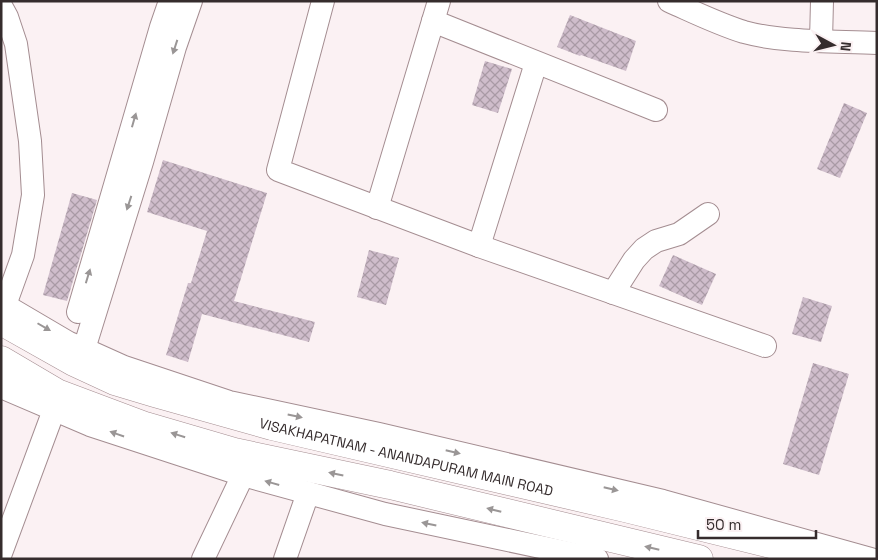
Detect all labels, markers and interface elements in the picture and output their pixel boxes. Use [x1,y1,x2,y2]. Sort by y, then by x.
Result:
north arrow [808,20,858,70]
one-way arrow [171,40,178,55]
text: N [836,41,855,52]
one-way arrow [131,113,139,128]
one-way arrow [124,196,132,211]
one-way arrow [85,269,93,284]
one-way arrow [37,323,50,332]
one-way arrow [287,412,302,420]
street label: VISAKHAPATNAM - ANANDAPURAM MAIN ROAD [257,414,555,500]
one-way arrow [109,430,124,438]
one-way arrow [170,431,185,439]
one-way arrow [446,448,461,456]
one-way arrow [327,469,343,477]
one-way arrow [264,478,279,486]
one-way arrow [604,485,619,493]
one-way arrow [486,506,501,514]
scale bar [698,508,816,540]
text: 50 m [706,515,741,534]
one-way arrow [421,519,437,527]
one-way arrow [645,544,660,552]

